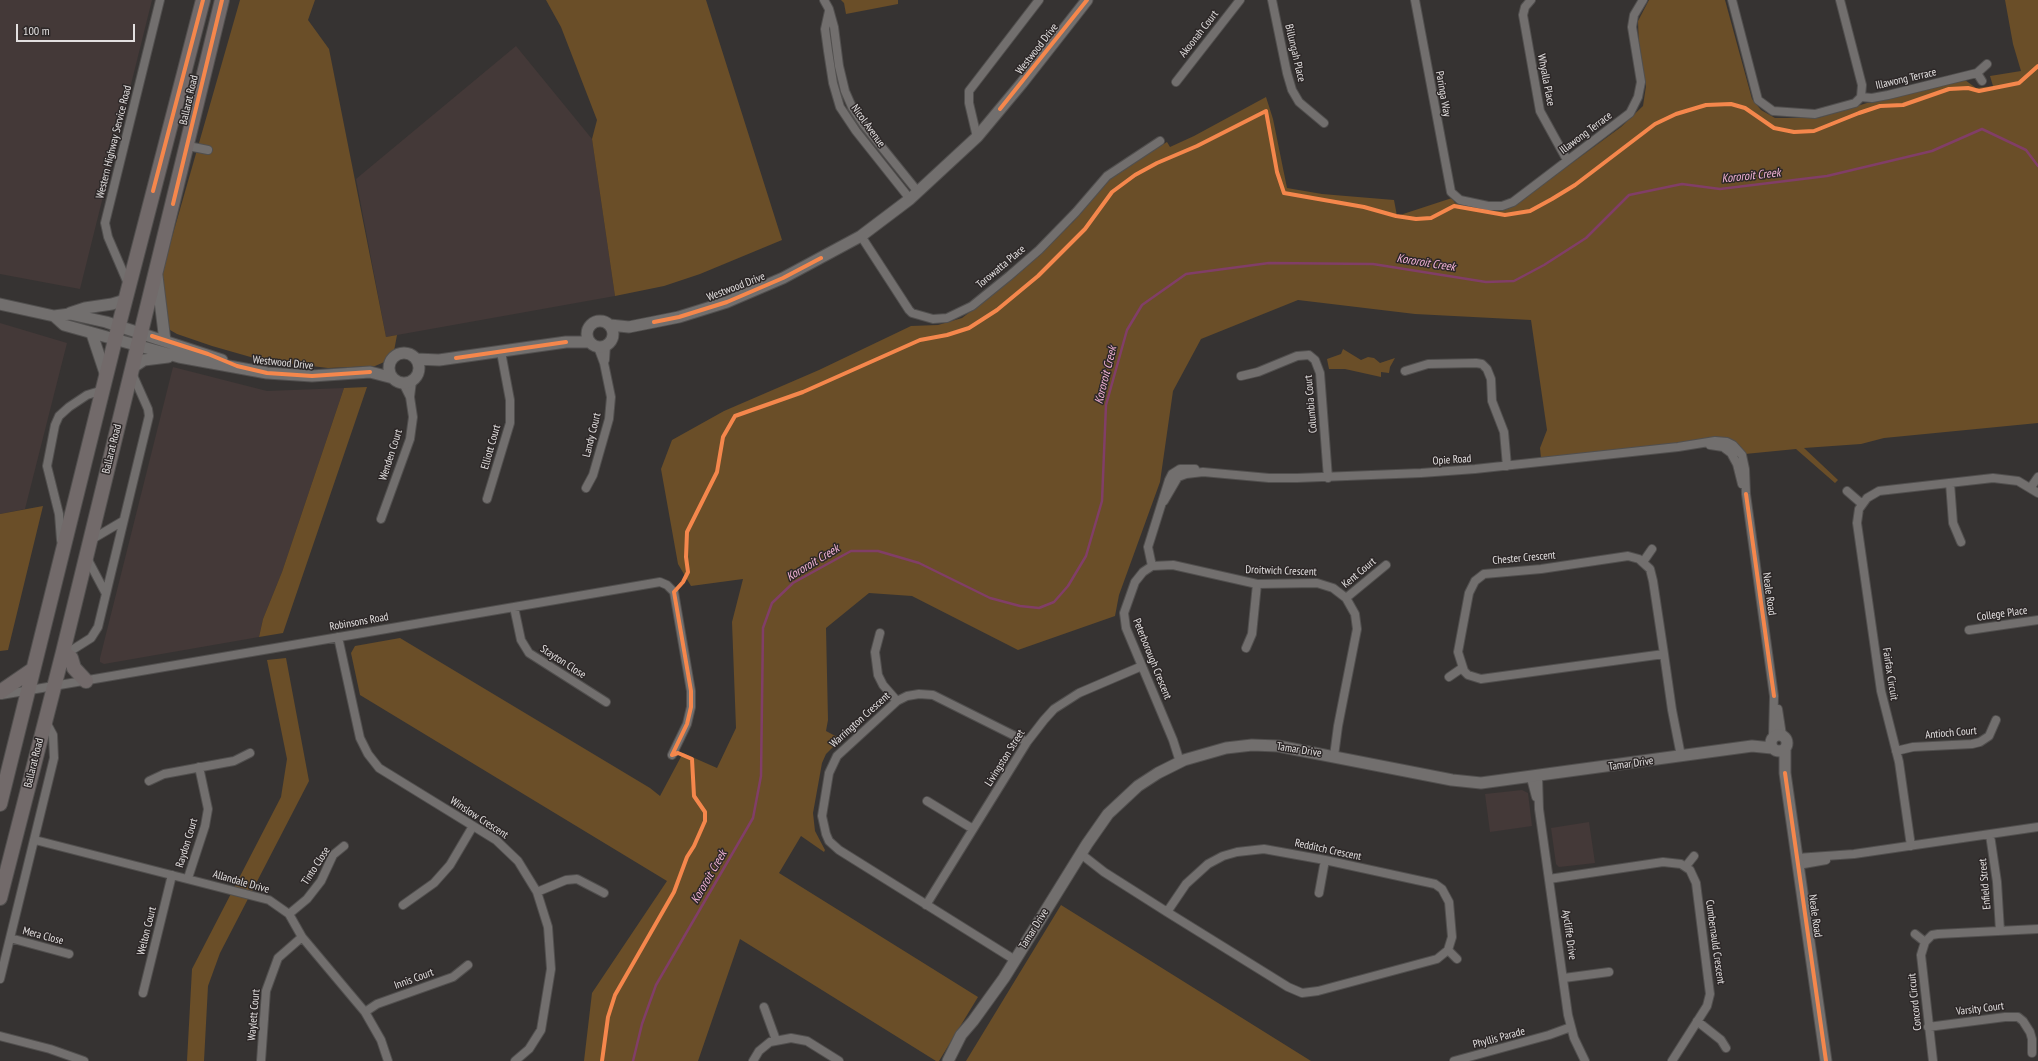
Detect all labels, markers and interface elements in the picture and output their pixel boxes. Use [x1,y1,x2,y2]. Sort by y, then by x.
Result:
street label: Akoonah Court [1177,8,1221,60]
scale bar [18,16,137,42]
street label: Westwood Drive [1013,21,1061,77]
text: 100 m [23,23,50,38]
street label: Billungah Place [1282,23,1308,83]
street label: Whyalla Place [1534,53,1558,107]
street label: Illawong Terrace [1874,66,1938,92]
street label: Paringa Way [1432,70,1454,118]
street label: Ballarat Road [177,74,201,126]
street label: Western Highway Service Road [94,84,134,200]
street label: Nicol Avenue [848,102,888,150]
street label: Illawong Terrace [1557,109,1615,157]
water label: Kororoit Creek [1721,166,1781,186]
street label: Torowatta Place [974,243,1028,291]
water label: Kororoit Creek [1396,251,1456,275]
street label: Westwood Drive [705,270,767,304]
water label: Kororoit Creek [1092,345,1120,405]
street label: Westwood Drive [252,353,314,373]
street label: Columbia Court [1302,374,1320,434]
street label: Landy Court [580,411,604,459]
street label: Ballarat Road [99,423,125,475]
street label: Elliott Court [478,423,504,471]
street label: Wenden Court [376,428,406,482]
street label: Opie Road [1432,452,1472,468]
water label: Kororoit Creek [784,542,842,584]
street label: Chester Crescent [1492,549,1556,567]
street label: Kent Court [1339,555,1379,591]
street label: Droitwich Crescent [1245,563,1317,579]
street label: Neale Road [1759,572,1779,616]
street label: College Place [1976,604,2028,624]
street label: Robinsons Road [328,610,390,634]
street label: Peterborough Crescent [1130,617,1174,701]
street label: Stayton Close [538,642,588,682]
street label: Fairfax Circuit [1879,647,1901,701]
street label: Warrington Crescent [827,689,893,751]
street label: Antioch Court [1925,724,1977,742]
street label: Livingston Street [982,727,1028,789]
street label: Ballarat Road [21,737,47,789]
street label: Tamar Drive [1276,740,1322,760]
street label: Tamar Drive [1608,754,1654,774]
street label: Winslow Crescent [447,794,511,842]
street label: Raydon Court [173,817,201,869]
street label: Redditch Crescent [1294,837,1362,863]
street label: Tinto Close [299,844,333,888]
water label: Kororoit Creek [688,848,730,906]
street label: Enfield Street [1976,858,1994,910]
street label: Allandale Drive [211,868,271,896]
street label: Neale Road [1805,894,1825,938]
street label: Cumbernauld Crescent [1703,899,1727,985]
street label: Welton Court [135,905,159,957]
street label: Tamar Drive [1016,906,1052,952]
street label: Aycliffe Drive [1559,909,1579,961]
street label: Mera Close [21,924,65,948]
street label: Innis Court [392,966,436,992]
street label: Concord Circuit [1905,973,1925,1031]
street label: Waylett Court [245,989,263,1041]
street label: Varsity Court [1955,1000,2005,1018]
street label: Phyllis Parade [1472,1025,1526,1051]

